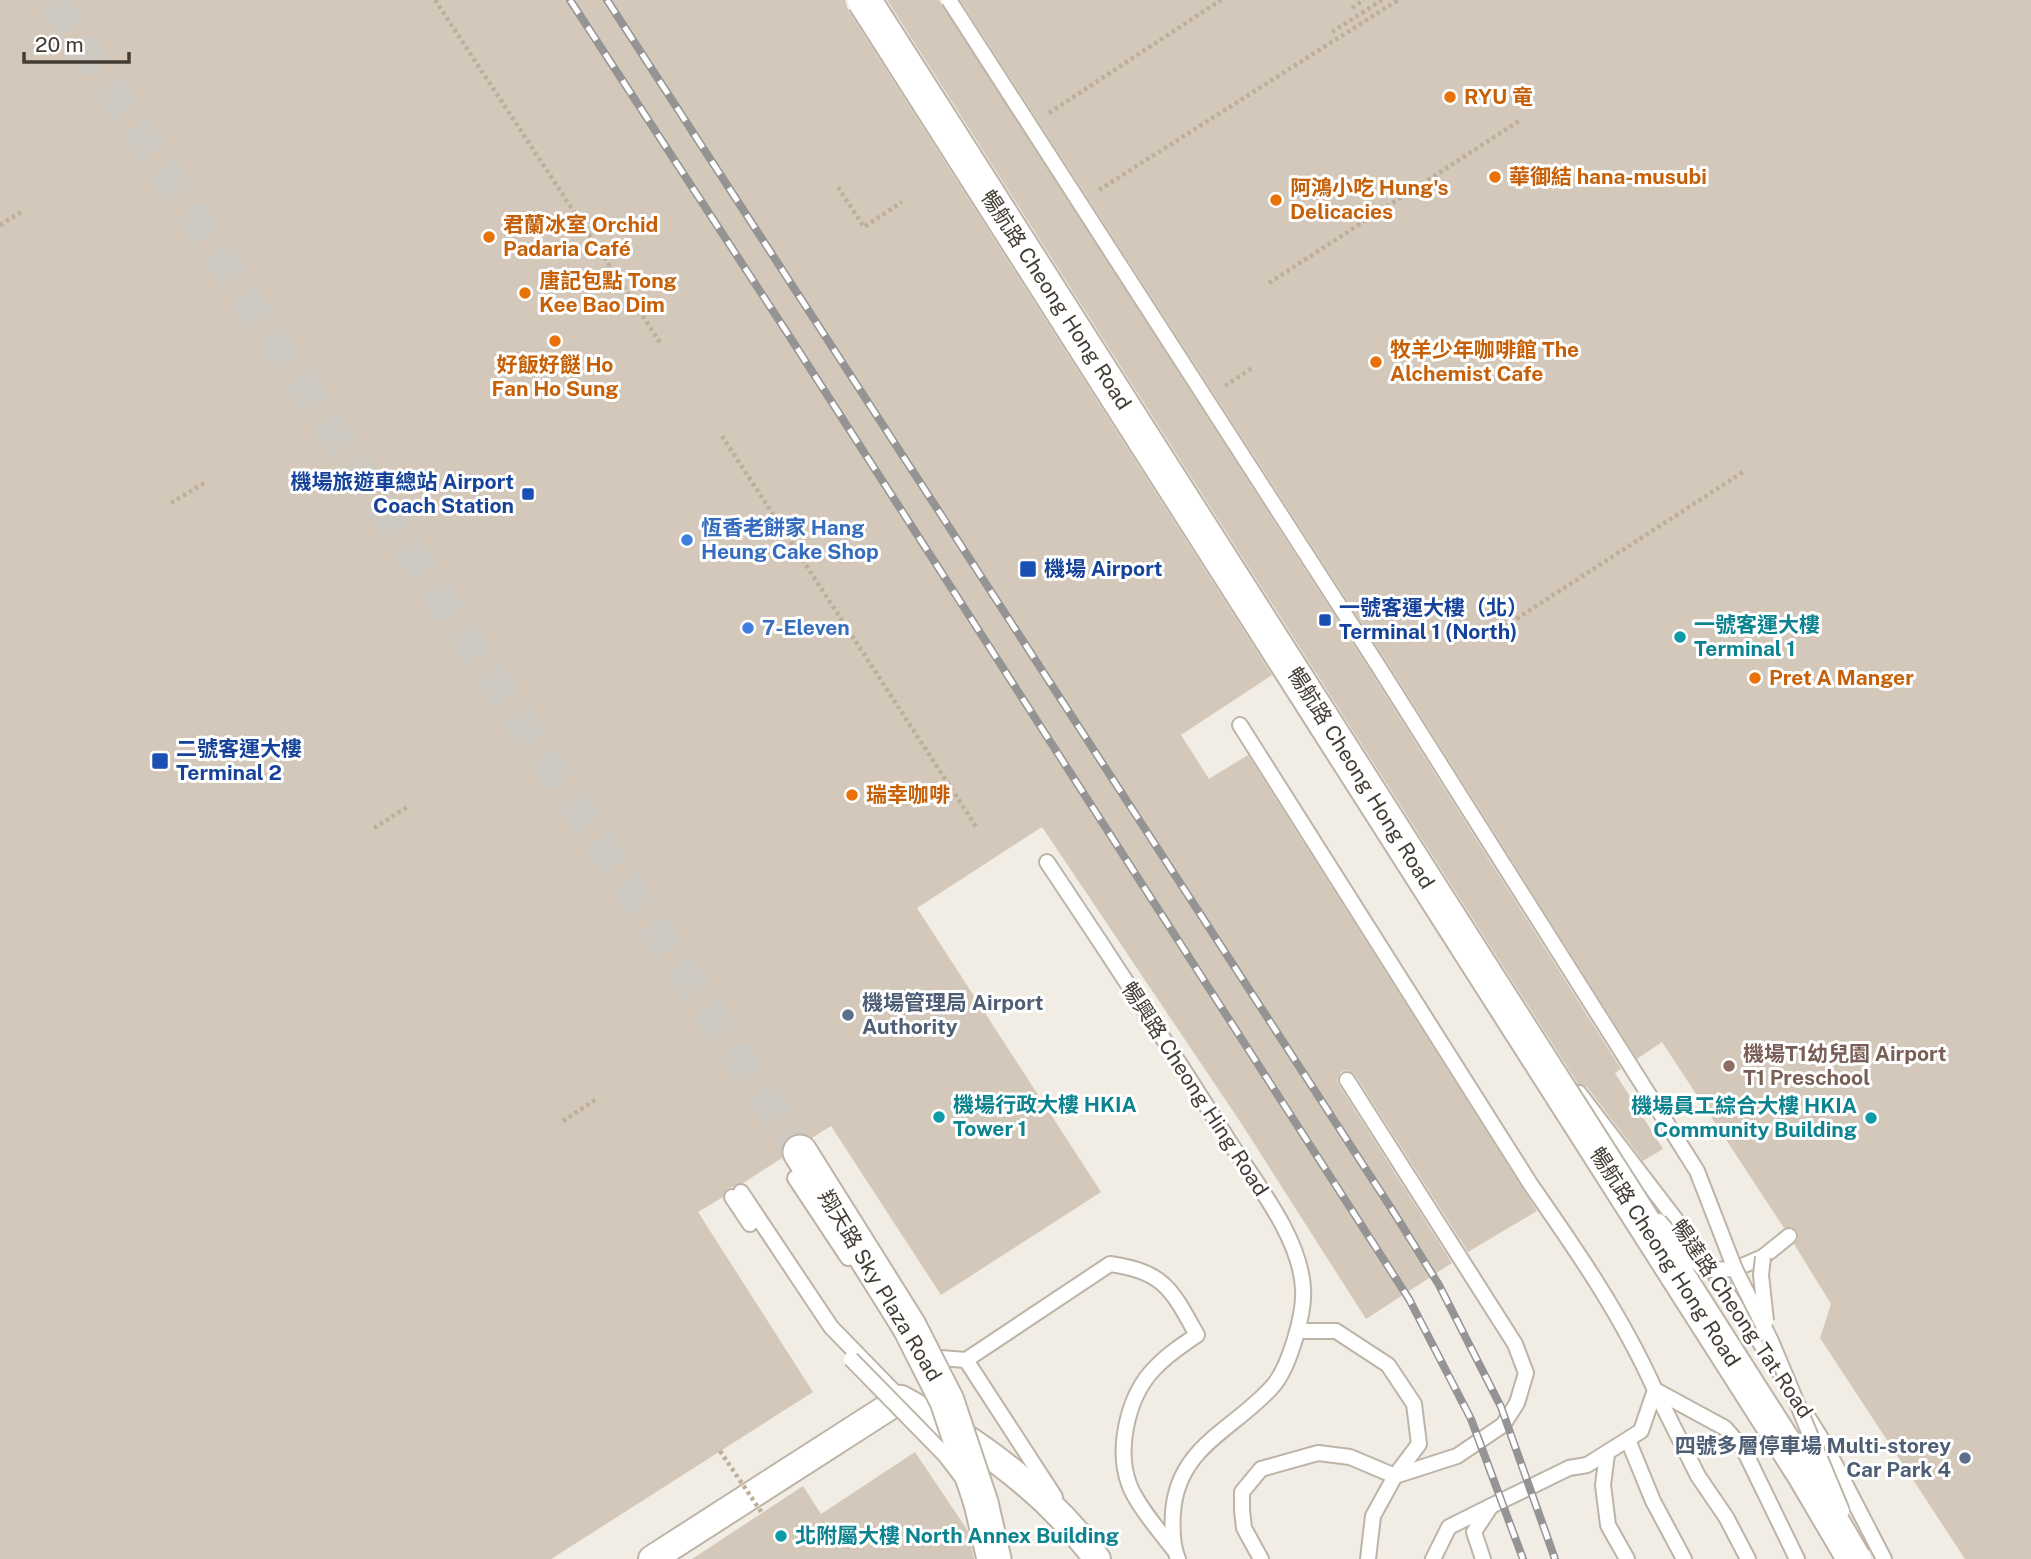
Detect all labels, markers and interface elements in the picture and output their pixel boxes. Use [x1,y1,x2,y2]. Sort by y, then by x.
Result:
scale bar [24,21,130,65]
text: 20 m [35,32,84,57]
place label: RYU 竜 [1464,84,1533,109]
marker: RYU 竜 [1442,89,1458,105]
place label: 華御結 hana-musubi [1509,164,1707,189]
marker: 華御結 hana-musubi [1487,169,1503,185]
place label: 阿鴻小吃 Hung's Delicacies [1290,175,1449,224]
street label: 暢航路 Cheong Hong Road [976,185,1137,414]
marker: 阿鴻小吃 Hung's Delicacies [1268,192,1284,208]
place label: 君蘭冰室 Orchid Padaria Café [503,212,658,261]
marker: 君蘭冰室 Orchid Padaria Café [481,229,497,245]
place label: 唐記包點 Tong Kee Bao Dim [539,268,677,317]
marker: 唐記包點 Tong Kee Bao Dim [517,285,533,301]
marker: 好飯好餸 Ho Fan Ho Sung [547,333,563,349]
place label: 牧羊少年咖啡館 The Alchemist Cafe [1390,337,1579,386]
place label: 好飯好餸 Ho Fan Ho Sung [491,352,619,401]
marker: 牧羊少年咖啡館 The Alchemist Cafe [1368,354,1384,370]
place label: 機場旅遊車總站 Airport Coach Station [291,469,514,518]
marker: 機場旅遊車總站 Airport Coach Station [520,486,536,502]
place label: 恆香老餅家 Hang Heung Cake Shop [701,515,879,564]
marker: 恆香老餅家 Hang Heung Cake Shop [679,532,695,548]
place label: 機場 Airport [1044,556,1162,581]
marker: 機場 Airport [1018,559,1038,579]
place label: 一號客運大樓（北） Terminal 1 (North) [1339,595,1528,644]
marker: 一號客運大樓（北） Terminal 1 (North) [1317,612,1333,628]
place label: 一號客運大樓 Terminal 1 [1694,612,1820,661]
place label: 7-Eleven [762,615,850,640]
marker: 7-Eleven [740,620,756,636]
marker: 一號客運大樓 Terminal 1 [1672,629,1688,645]
street label: 暢航路 Cheong Hong Road [1283,662,1440,893]
place label: Pret A Manger [1769,665,1914,690]
marker: Pret A Manger [1747,670,1763,686]
place label: 二號客運大樓 Terminal 2 [176,736,302,785]
marker: 二號客運大樓 Terminal 2 [150,751,170,771]
place label: 瑞幸咖啡 [866,782,950,807]
marker: 瑞幸咖啡 [844,787,860,803]
street label: 暢興路 Cheong Hing Road [1117,977,1274,1200]
place label: 機場管理局 Airport Authority [862,990,1043,1039]
marker: 機場管理局 Airport Authority [840,1007,856,1023]
place label: 機場T1幼兒園 Airport T1 Preschool [1743,1041,1946,1090]
marker: 機場T1幼兒園 Airport T1 Preschool [1721,1058,1737,1074]
place label: 機場行政大樓 HKIA Tower 1 [953,1092,1137,1141]
place label: 機場員工綜合大樓 HKIA Community Building [1631,1093,1857,1142]
marker: 機場行政大樓 HKIA Tower 1 [931,1109,947,1125]
marker: 機場員工綜合大樓 HKIA Community Building [1863,1110,1879,1126]
street label: 暢航路 Cheong Hong Road [1585,1142,1746,1371]
street label: 翔天路 Sky Plaza Road [813,1186,947,1386]
street label: 暢達路 Cheong Tat Road [1667,1215,1818,1423]
place label: 四號多層停車場 Multi-storey Car Park 4 [1675,1433,1951,1482]
marker: 四號多層停車場 Multi-storey Car Park 4 [1957,1450,1973,1466]
place label: 北附屬大樓 North Annex Building [795,1523,1119,1548]
marker: 北附屬大樓 North Annex Building [773,1528,789,1544]

